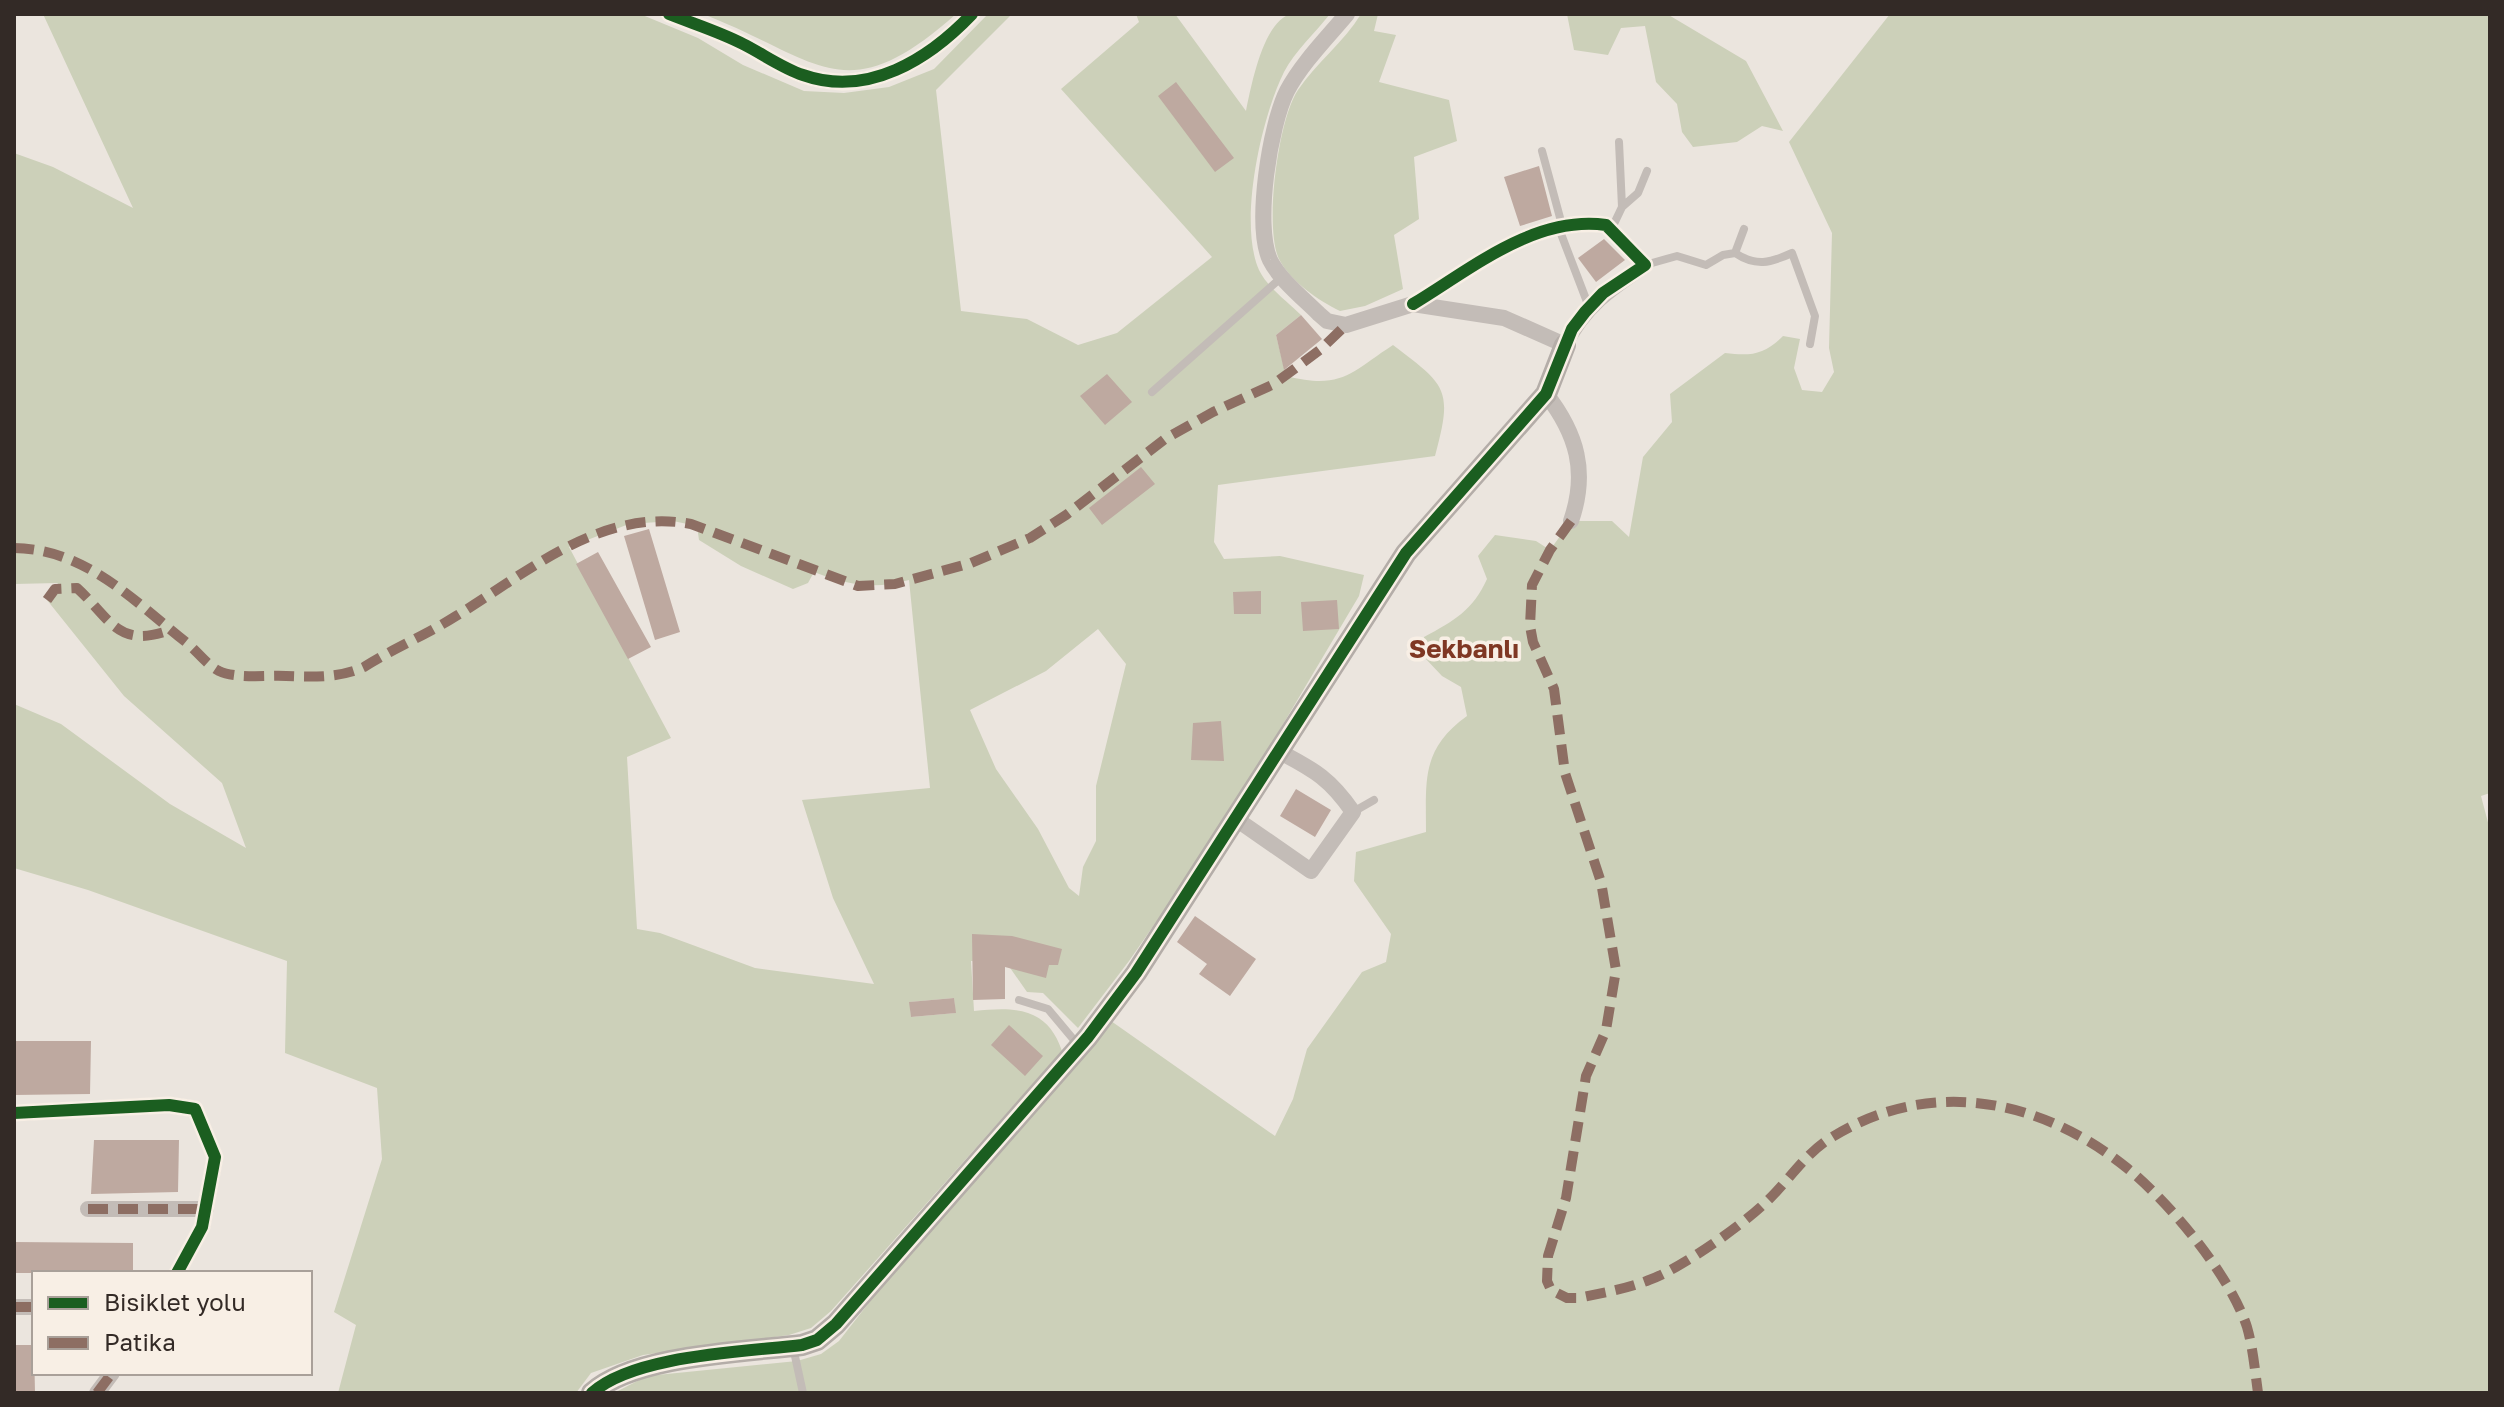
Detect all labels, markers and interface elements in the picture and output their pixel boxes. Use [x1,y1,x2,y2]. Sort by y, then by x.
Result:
district label: Sekbanlı [1409,633,1519,664]
legend [32,1271,312,1375]
text: Bisiklet yolu [104,1287,246,1316]
text: Patika [104,1327,176,1356]

